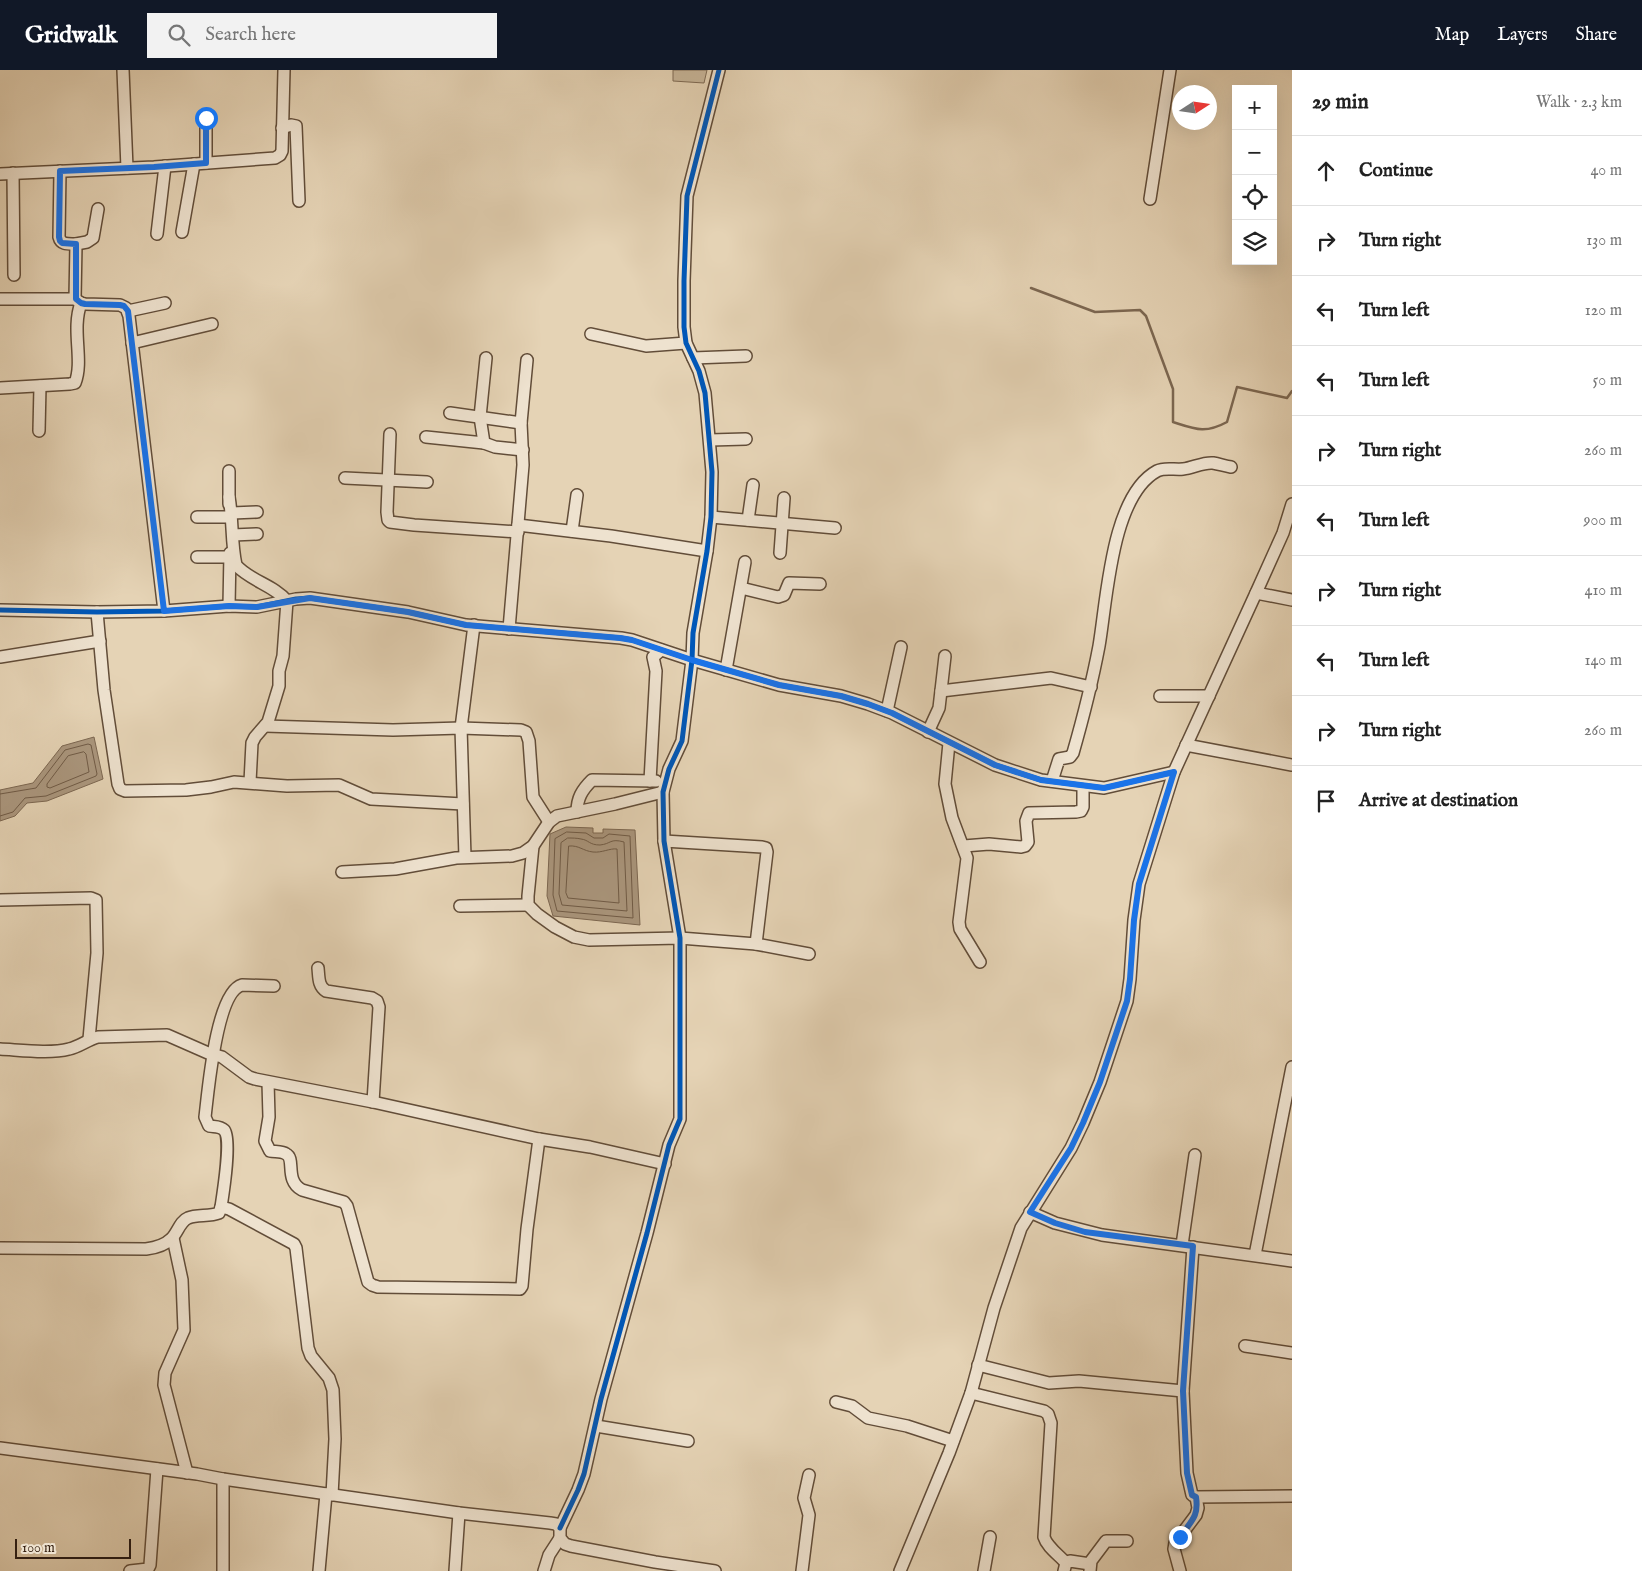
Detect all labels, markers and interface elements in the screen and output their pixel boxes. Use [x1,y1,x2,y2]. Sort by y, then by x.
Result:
search box [147,13,497,58]
text: Gridwalk [25,20,117,51]
icon: search [165,21,193,49]
text: Search here [205,23,296,47]
text: Map [1435,24,1469,47]
text: Layers [1497,24,1548,47]
text: Share [1576,24,1617,47]
north arrow [1172,85,1217,130]
map controls [1232,85,1277,265]
button: + [1232,85,1277,130]
text: 29 min [1312,89,1369,116]
text: Walk · 2.3 km [1536,93,1622,113]
route start [195,107,218,130]
button: − [1232,130,1277,175]
icon: ahead [1312,157,1340,185]
text: Continue [1359,159,1433,183]
text: 40 m [1590,161,1622,181]
button: locate [1232,175,1277,220]
button: layers [1232,220,1277,265]
icon: right [1312,227,1340,255]
text: Turn right [1359,229,1441,253]
text: 130 m [1586,231,1622,251]
icon: left [1312,297,1340,325]
text: Turn left [1359,299,1430,323]
text: 120 m [1585,301,1622,321]
icon: left [1312,367,1340,395]
text: Turn left [1359,369,1430,393]
text: 50 m [1593,371,1622,391]
icon: right [1312,437,1340,465]
text: Turn right [1359,439,1441,463]
text: 260 m [1584,441,1622,461]
icon: left [1312,507,1340,535]
text: Turn left [1359,509,1430,533]
text: 900 m [1583,511,1622,531]
icon: right [1312,577,1340,605]
text: Turn right [1359,579,1441,603]
text: 410 m [1585,581,1622,601]
icon: left [1312,647,1340,675]
text: Turn left [1359,649,1430,673]
text: 140 m [1584,651,1622,671]
icon: right [1312,717,1340,745]
text: Turn right [1359,719,1441,743]
text: 260 m [1584,721,1622,741]
icon: arrive [1312,787,1340,815]
text: Arrive at destination [1359,789,1518,813]
route end [1169,1526,1192,1549]
scale bar [15,1536,131,1559]
text: 100 m [22,1539,55,1557]

